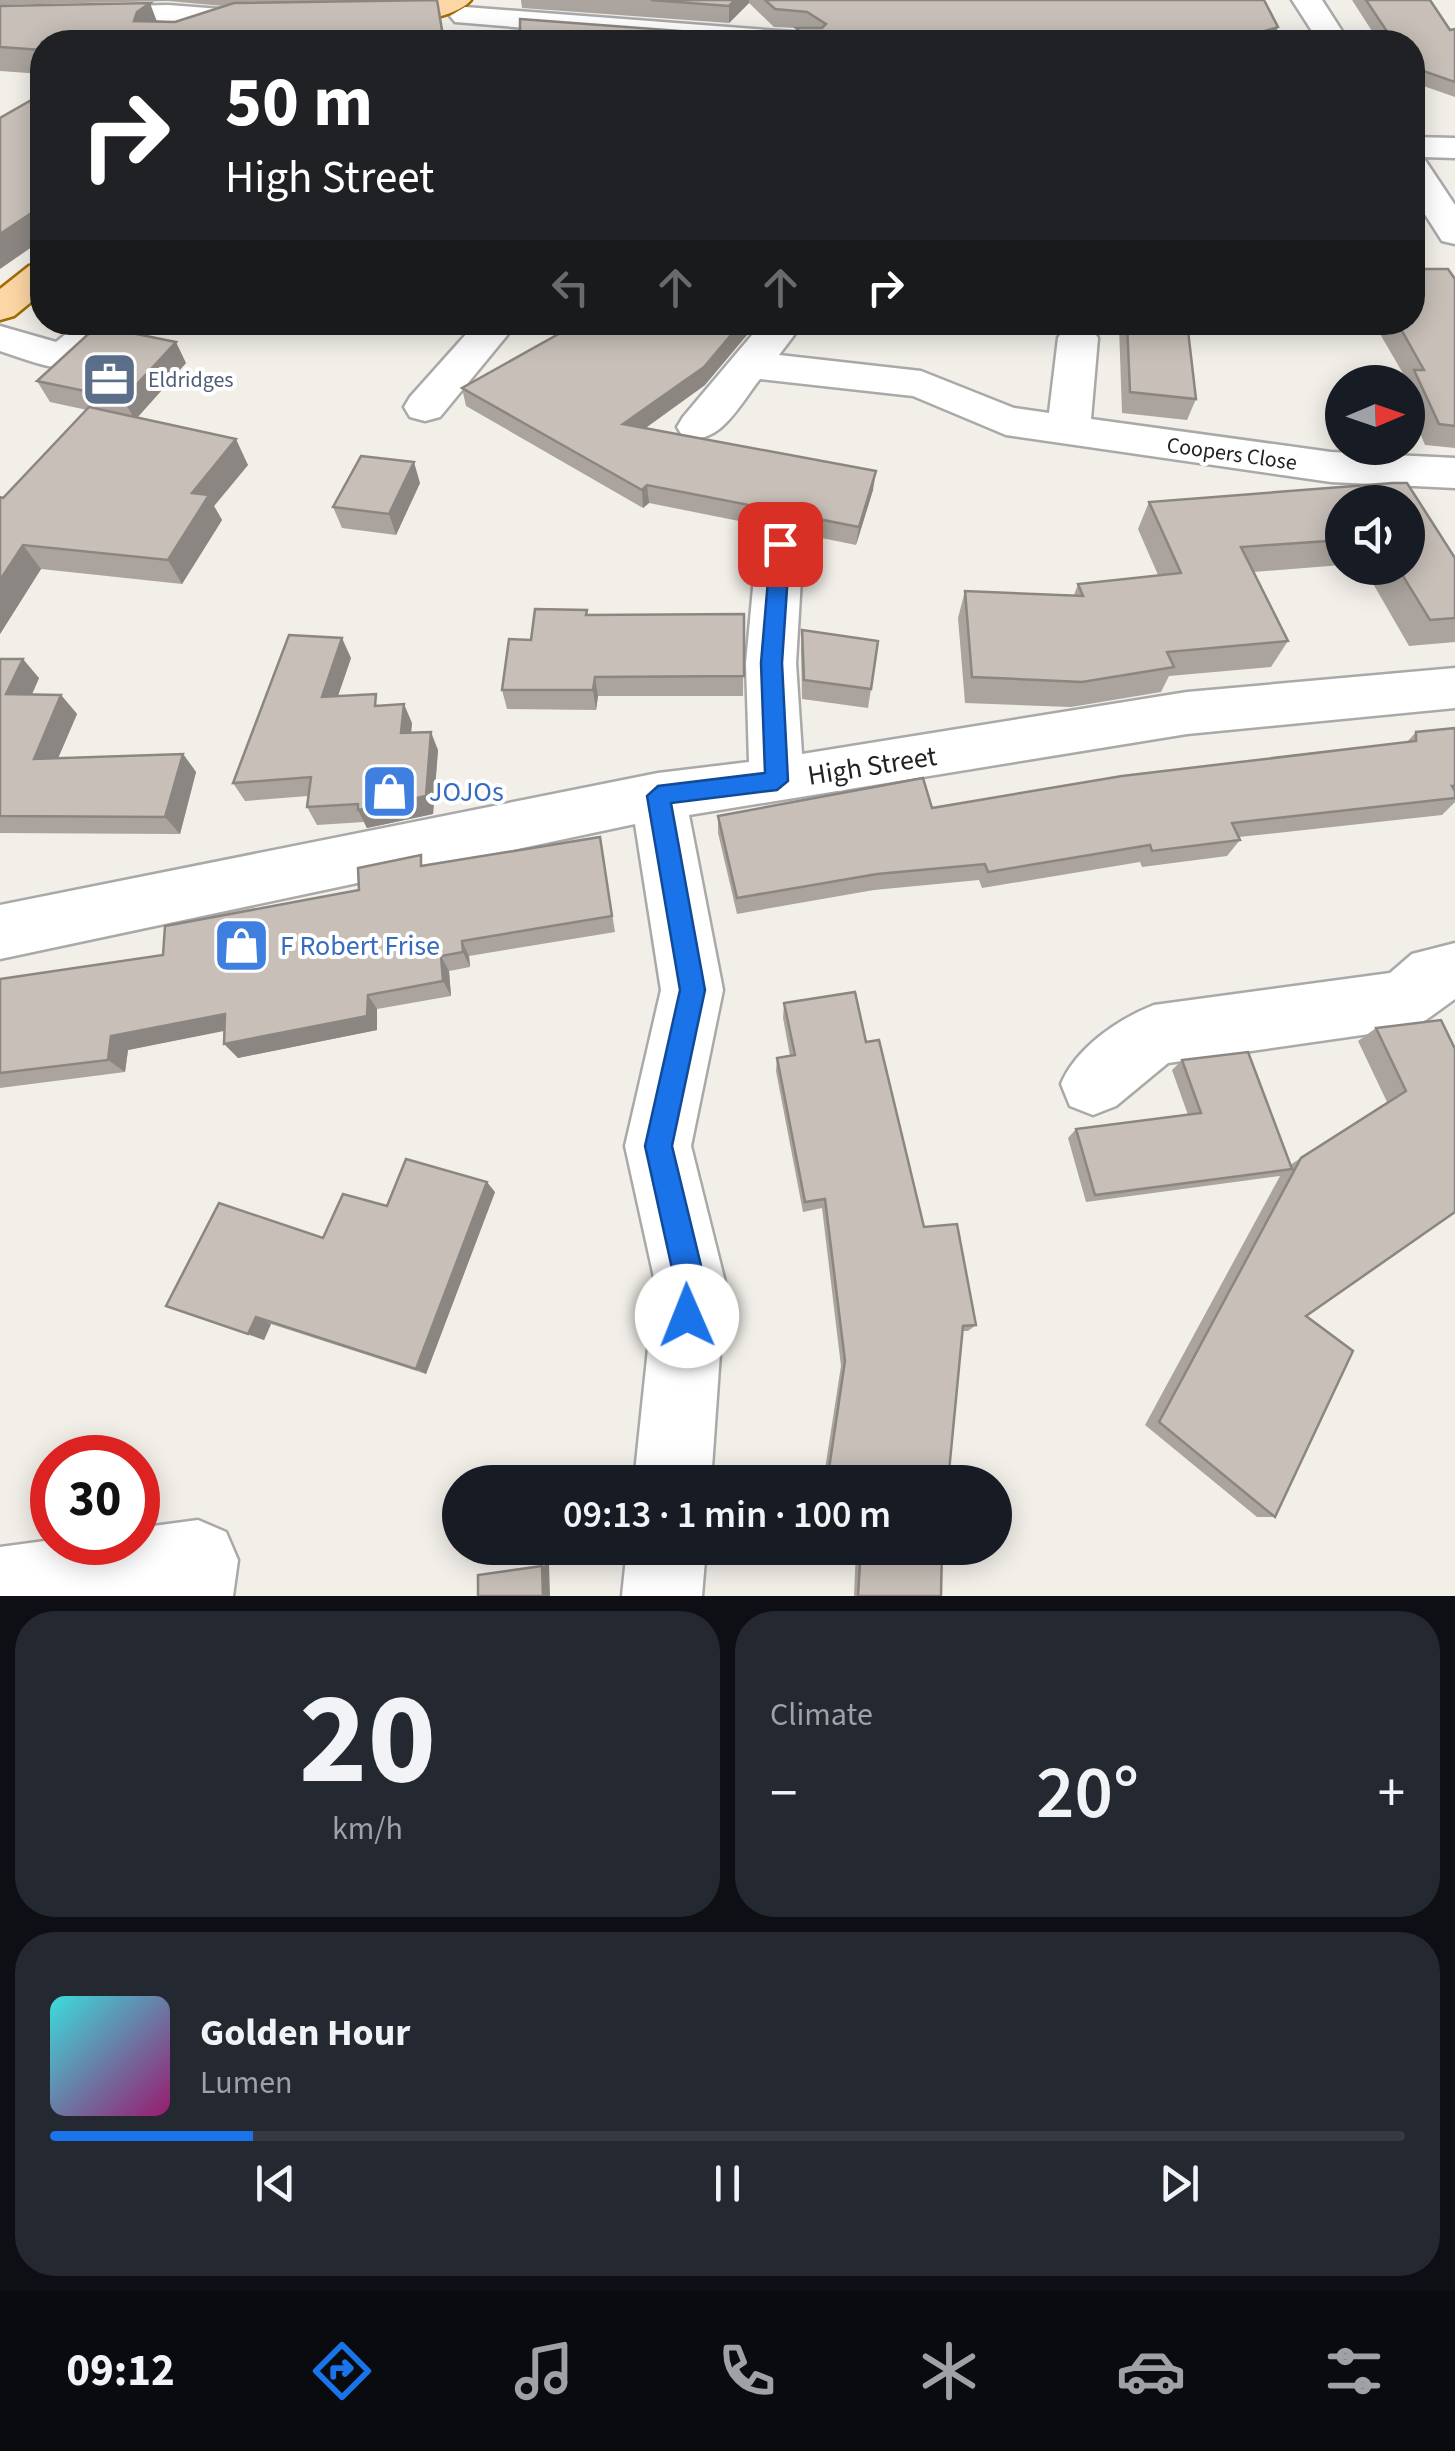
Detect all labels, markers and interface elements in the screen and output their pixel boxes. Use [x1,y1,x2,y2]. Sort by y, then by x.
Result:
text: 50 m [225,53,373,153]
icon: right [60,70,190,200]
text: High Street [225,146,434,210]
icon: left [543,260,598,315]
icon: ahead [648,260,703,315]
icon: ahead [753,260,808,315]
icon: right [858,260,913,315]
office icon: Eldridges [79,349,139,409]
place label: Eldridges [148,364,234,396]
north arrow [1325,365,1425,465]
map controls [1325,365,1425,585]
street label: Coopers Close [1165,429,1299,479]
button: sound [1325,485,1425,585]
pin [738,502,823,587]
icon: arrive [753,517,808,572]
street label: High Street [805,736,940,796]
shop icon: JOJOs [360,761,420,821]
place label: JOJOs [429,772,504,812]
shop icon: F Robert Frise [211,915,271,975]
place label: F Robert Frise [280,926,440,966]
position arrow [635,1264,739,1368]
speed limit sign: 30 [30,1435,160,1565]
text: 09:13 · 1 min · 100 m [563,1488,891,1542]
text: 20 [299,1648,436,1833]
text: Climate [770,1692,873,1738]
text: 20° [1036,1740,1139,1847]
text: − [770,1755,797,1833]
text: + [1378,1755,1405,1833]
text: km/h [332,1806,403,1852]
text: Golden Hour [200,2006,410,2060]
text: Lumen [200,2060,293,2106]
icon: previous [248,2156,303,2211]
icon: pause [700,2156,755,2211]
icon: next [1152,2156,1207,2211]
icon: directions [307,2336,377,2406]
icon: music [509,2336,579,2406]
icon: phone [712,2336,782,2406]
icon: climate [914,2336,984,2406]
icon: car [1116,2336,1186,2406]
icon: filters [1319,2336,1389,2406]
text: 09:12 [66,2339,175,2403]

